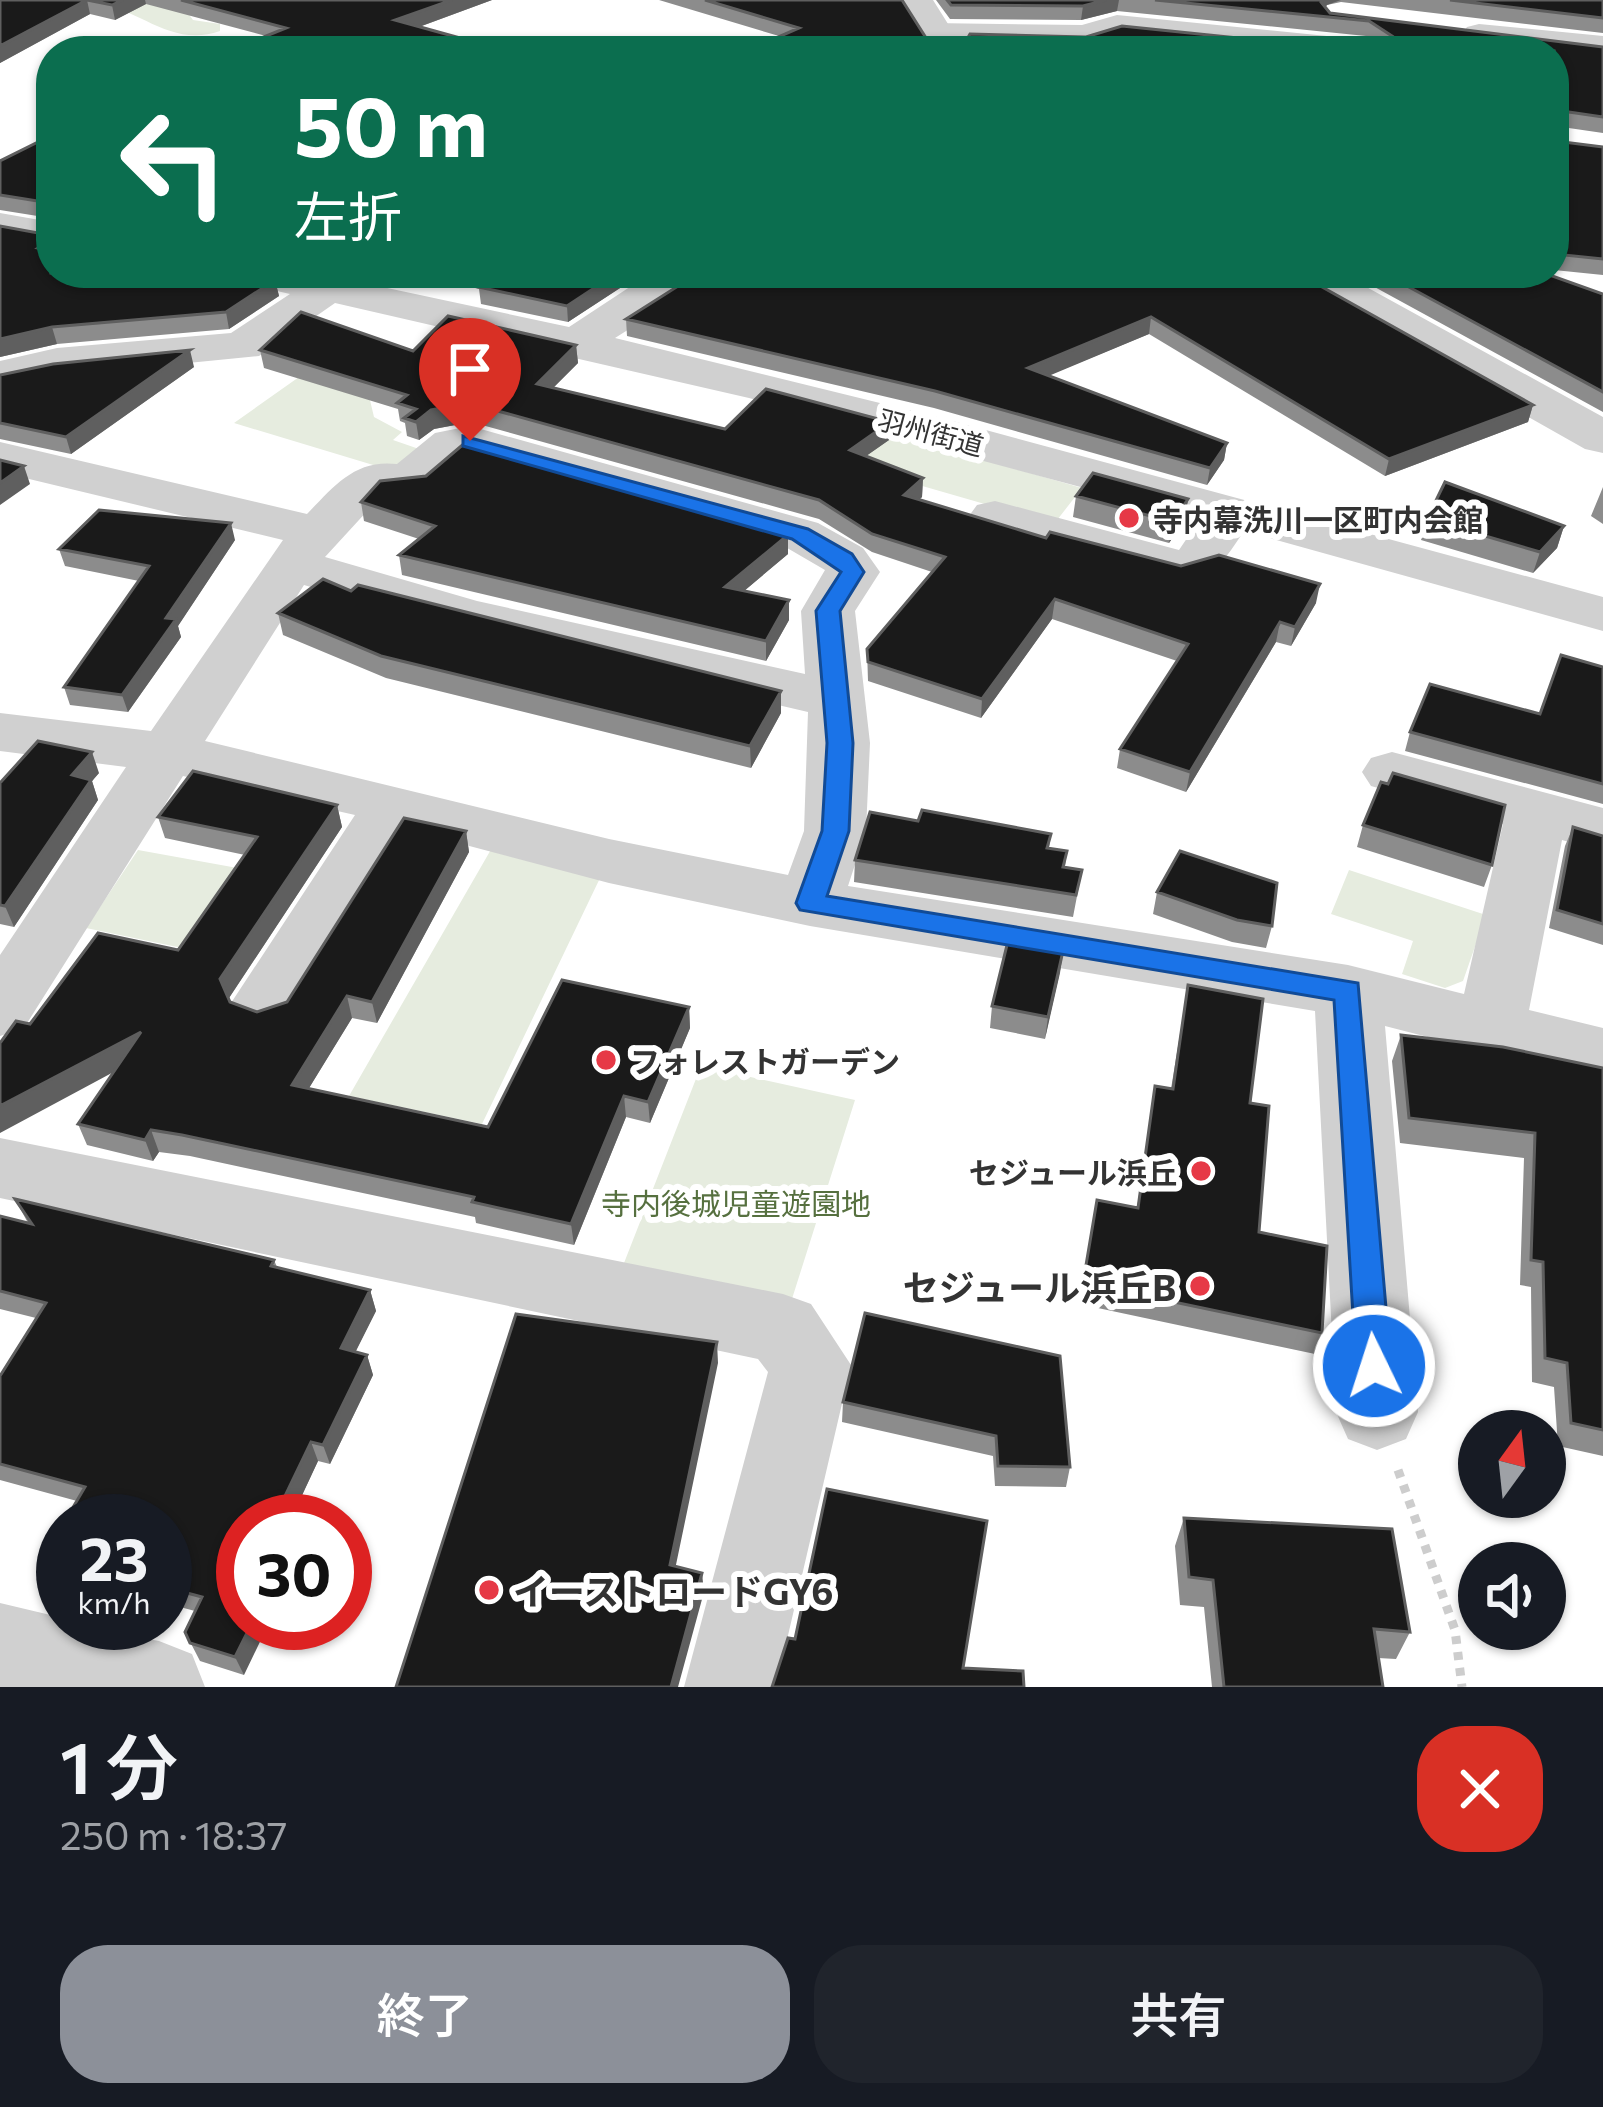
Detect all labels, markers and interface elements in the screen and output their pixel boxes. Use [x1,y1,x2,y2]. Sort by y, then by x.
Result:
text: 50 m [294,72,488,174]
icon: left [96,84,252,240]
text: 左折 [294,182,402,248]
pin [419,318,521,441]
icon: arrive [437,336,503,402]
street label: 羽州街道 [875,402,987,462]
place label: 寺内幕洗川一区町内会館 [1153,500,1483,537]
marker: 寺内幕洗川一区町内会館 [1116,505,1142,531]
place label: フォレストガーデン [630,1042,900,1079]
marker: フォレストガーデン [593,1047,619,1073]
place label: セジュール浜丘 [969,1153,1177,1190]
marker: セジュール浜丘 [1188,1158,1214,1184]
park label: 寺内後城児童遊園地 [601,1184,871,1221]
place label: セジュール浜丘B [903,1264,1176,1308]
marker: セジュール浜丘B [1187,1273,1213,1299]
position arrow [1311,1303,1437,1429]
north arrow [1458,1410,1566,1518]
map controls [1458,1410,1566,1650]
speed limit sign: 30 [216,1494,372,1650]
text: 23 [79,1520,149,1593]
button: sound [1458,1542,1566,1650]
place label: イーストロードGY6 [513,1568,833,1612]
marker: イーストロードGY6 [476,1577,502,1603]
text: km/h [78,1583,150,1620]
text: 1 分 [60,1721,178,1809]
button: close [1417,1726,1543,1852]
text: 250 m · 18:37 [60,1810,287,1858]
button: 終了 [60,1945,790,2083]
button: 共有 [814,1945,1543,2083]

